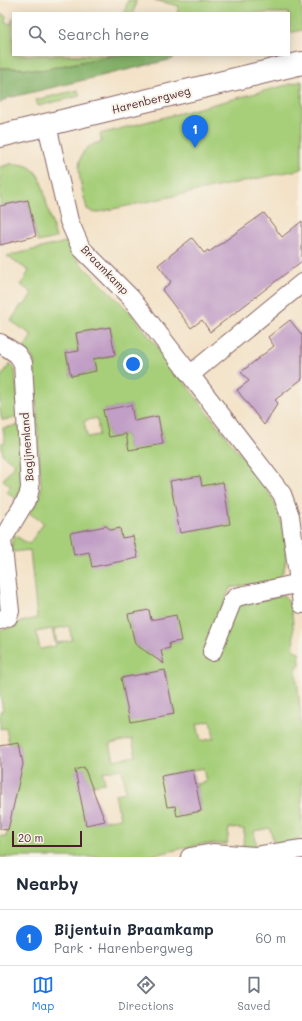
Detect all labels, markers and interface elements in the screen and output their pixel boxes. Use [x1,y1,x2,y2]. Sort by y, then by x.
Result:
search box [12,12,290,56]
icon: search [26,23,48,45]
text: Search here [58,24,149,44]
street label: Harenbergweg [110,82,192,117]
pin: 1 [182,115,208,148]
street label: Braamkamp [78,242,133,298]
your location [123,354,143,374]
street label: Bagijnenland [17,412,36,482]
scale bar [12,829,82,848]
text: 20 m [18,830,43,845]
text: Nearby [16,872,78,894]
text: Bijentuin Braamkamp [54,919,214,939]
text: 1 [26,929,32,946]
text: 60 m [256,929,286,946]
text: Park · Harenbergweg [54,939,193,956]
tab: Map [32,974,54,1013]
tab: Directions [118,974,174,1013]
tab: Saved [237,974,270,1013]

